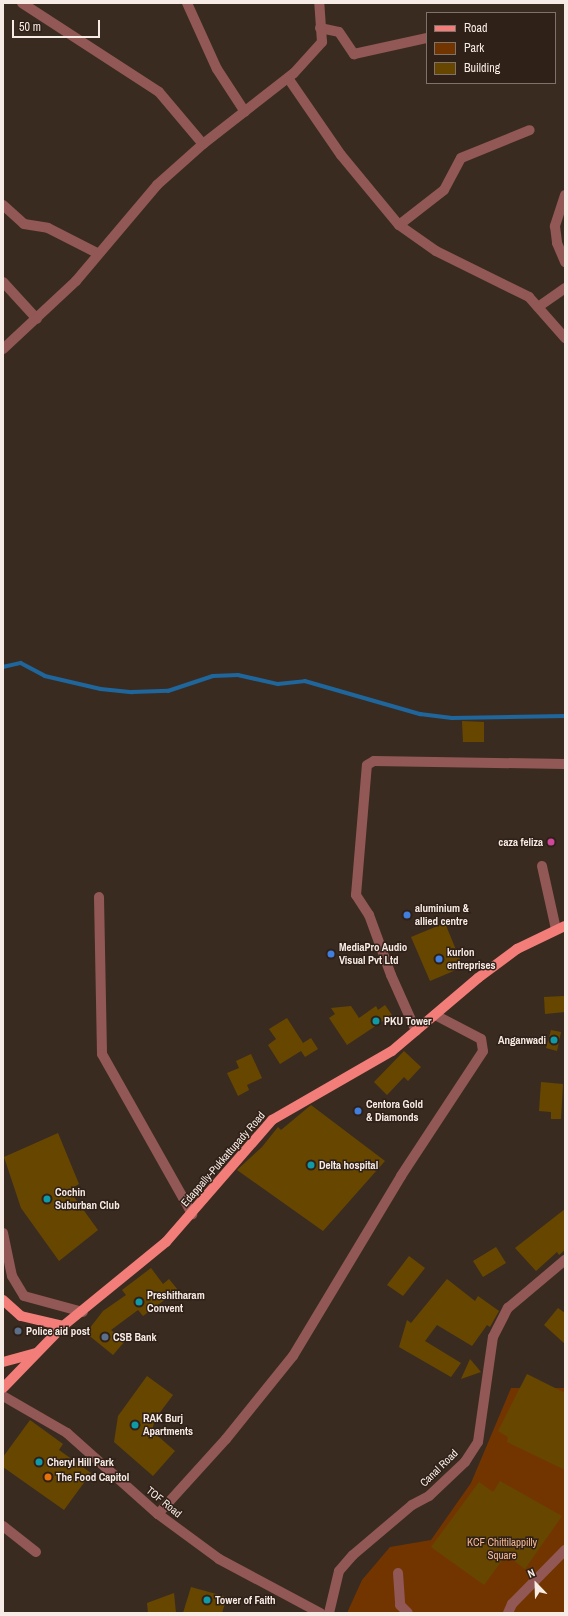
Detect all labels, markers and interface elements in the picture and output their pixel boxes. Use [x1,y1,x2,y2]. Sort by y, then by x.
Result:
scale bar [14,12,102,38]
legend [426,12,556,84]
text: 50 m [19,19,41,35]
text: Road [464,20,488,36]
text: Park [464,40,484,56]
text: Building [464,60,500,76]
place label: caza feliza [498,835,543,849]
marker: caza feliza [546,837,556,847]
place label: aluminium & allied centre [415,902,469,928]
marker: aluminium & allied centre [402,910,412,920]
place label: MediaPro Audio Visual Pvt Ltd [339,941,408,967]
place label: kurlon entreprises [447,946,496,972]
marker: MediaPro Audio Visual Pvt Ltd [326,949,336,959]
marker: kurlon entreprises [434,954,444,964]
place label: PKU Tower [384,1014,431,1028]
marker: PKU Tower [371,1016,381,1026]
place label: Anganwadi [498,1033,546,1047]
marker: Anganwadi [549,1035,559,1045]
place label: Centora Gold & Diamonds [366,1098,423,1124]
marker: Centora Gold & Diamonds [353,1106,363,1116]
street label: Edappally-Pukkattupady Road [178,1109,268,1209]
place label: Delta hospital [319,1158,378,1172]
marker: Delta hospital [306,1160,316,1170]
place label: Cochin Suburban Club [55,1186,120,1212]
marker: Cochin Suburban Club [42,1194,52,1204]
place label: Preshitharam Convent [147,1289,205,1315]
marker: Preshitharam Convent [134,1297,144,1307]
place label: Police aid post [26,1324,90,1338]
marker: Police aid post [13,1326,23,1336]
place label: CSB Bank [113,1330,157,1344]
marker: CSB Bank [100,1332,110,1342]
place label: RAK Burj Apartments [143,1412,193,1438]
marker: RAK Burj Apartments [130,1420,140,1430]
street label: Canal Road [417,1447,461,1489]
place label: Cheryl Hill Park [47,1455,114,1469]
marker: Cheryl Hill Park [34,1457,44,1467]
place label: The Food Capitol [56,1470,129,1484]
marker: The Food Capitol [43,1472,53,1482]
street label: TOF Road [144,1484,184,1520]
park label: KCF Chittilappilly Square [467,1536,537,1562]
north arrow [516,1564,556,1604]
text: N [526,1565,537,1581]
place label: Tower of Faith [215,1593,276,1607]
marker: Tower of Faith [202,1595,212,1605]

